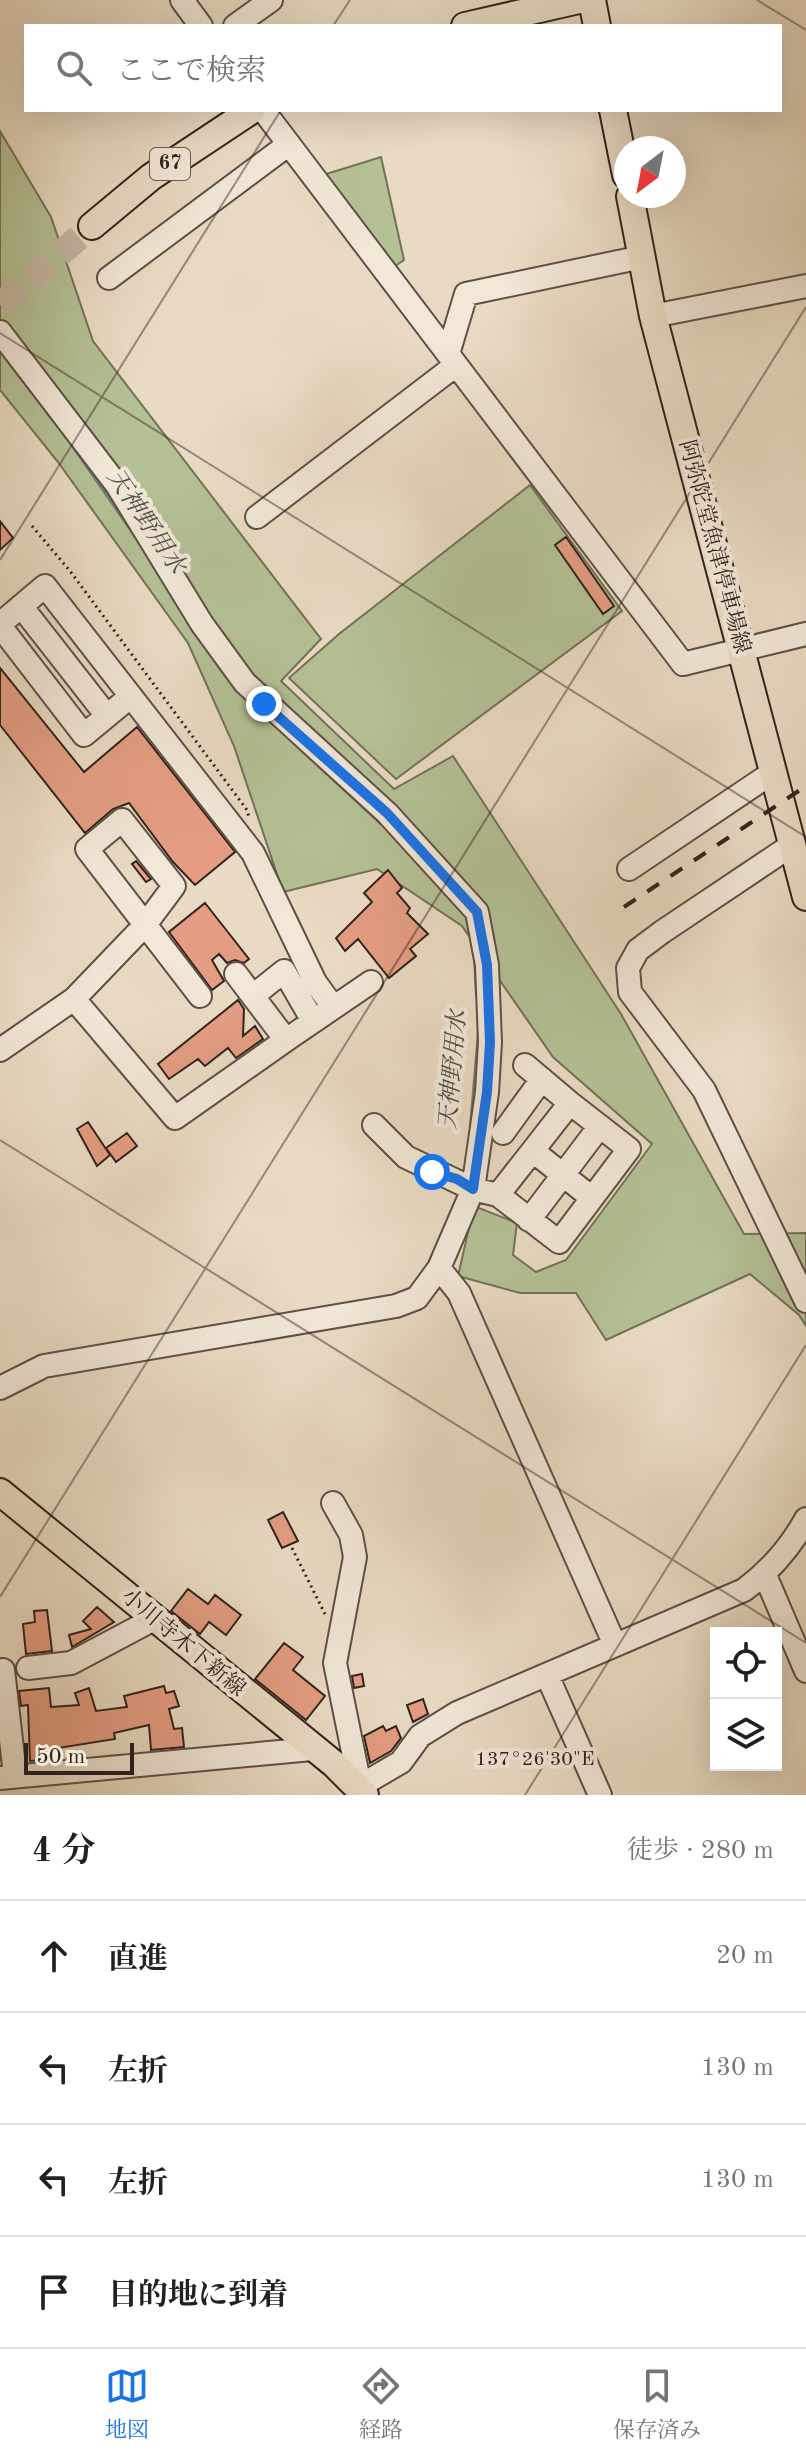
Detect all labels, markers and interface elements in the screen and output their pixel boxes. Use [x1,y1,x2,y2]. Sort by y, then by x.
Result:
search box [24,24,782,112]
icon: search [52,46,96,90]
text: ここで検索 [116,57,266,87]
north arrow [614,136,686,208]
road number: 67 [150,148,190,180]
street label: 阿弥陀堂魚津停車場線 [675,437,755,656]
water label: 天神野用水 [101,464,192,580]
route end [246,686,282,722]
water label: 天神野用水 [434,1007,471,1131]
route start [414,1154,450,1190]
street label: 小川寺木下新線 [117,1584,250,1701]
map controls [710,1627,782,1771]
button: locate [710,1627,782,1699]
button: layers [710,1699,782,1771]
scale bar [24,1739,134,1775]
text: 50 m [36,1746,85,1768]
text: 137°26'30"E [475,1750,595,1770]
text: 4 分 [32,1835,95,1869]
text: 徒歩 · 280 m [627,1838,774,1864]
icon: ahead [32,1934,76,1978]
text: 20 m [716,1943,774,1969]
text: 直進 [108,1945,168,1975]
icon: left [32,2046,76,2090]
text: 130 m [701,2055,774,2081]
text: 左折 [108,2057,168,2087]
icon: left [32,2158,76,2202]
text: 130 m [701,2167,774,2193]
text: 左折 [108,2169,168,2199]
icon: arrive [32,2270,76,2314]
text: 目的地に到着 [108,2281,288,2311]
tab: 地図 [105,2364,149,2445]
tab: 経路 [359,2364,403,2445]
tab: 保存済み [613,2364,701,2445]

